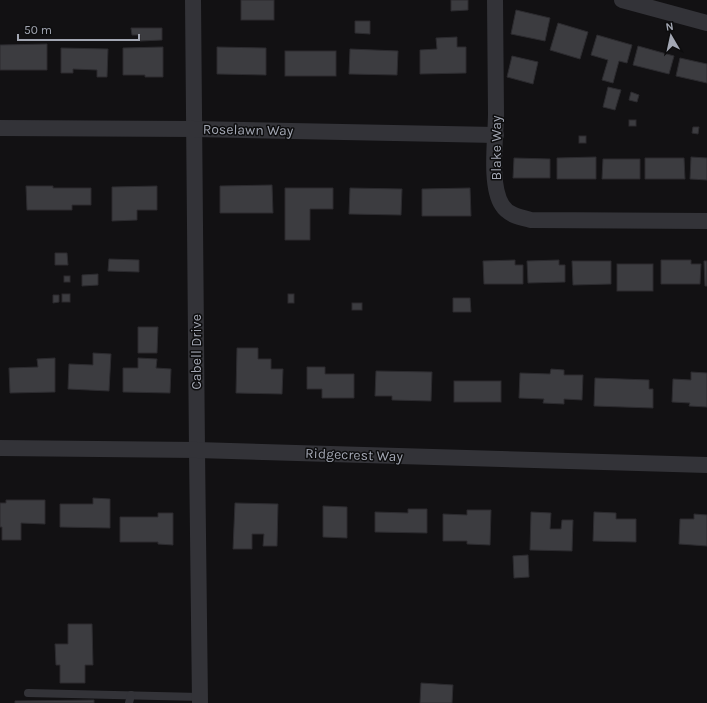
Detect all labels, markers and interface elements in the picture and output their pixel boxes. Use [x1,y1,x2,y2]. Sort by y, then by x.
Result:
scale bar [18,16,139,42]
north arrow [651,16,691,56]
text: N [665,20,674,34]
text: 50 m [24,23,52,37]
street label: Blake Way [488,115,505,181]
street label: Roselawn Way [203,121,294,139]
street label: Cabell Drive [188,314,205,390]
street label: Ridgecrest Way [305,445,404,465]

